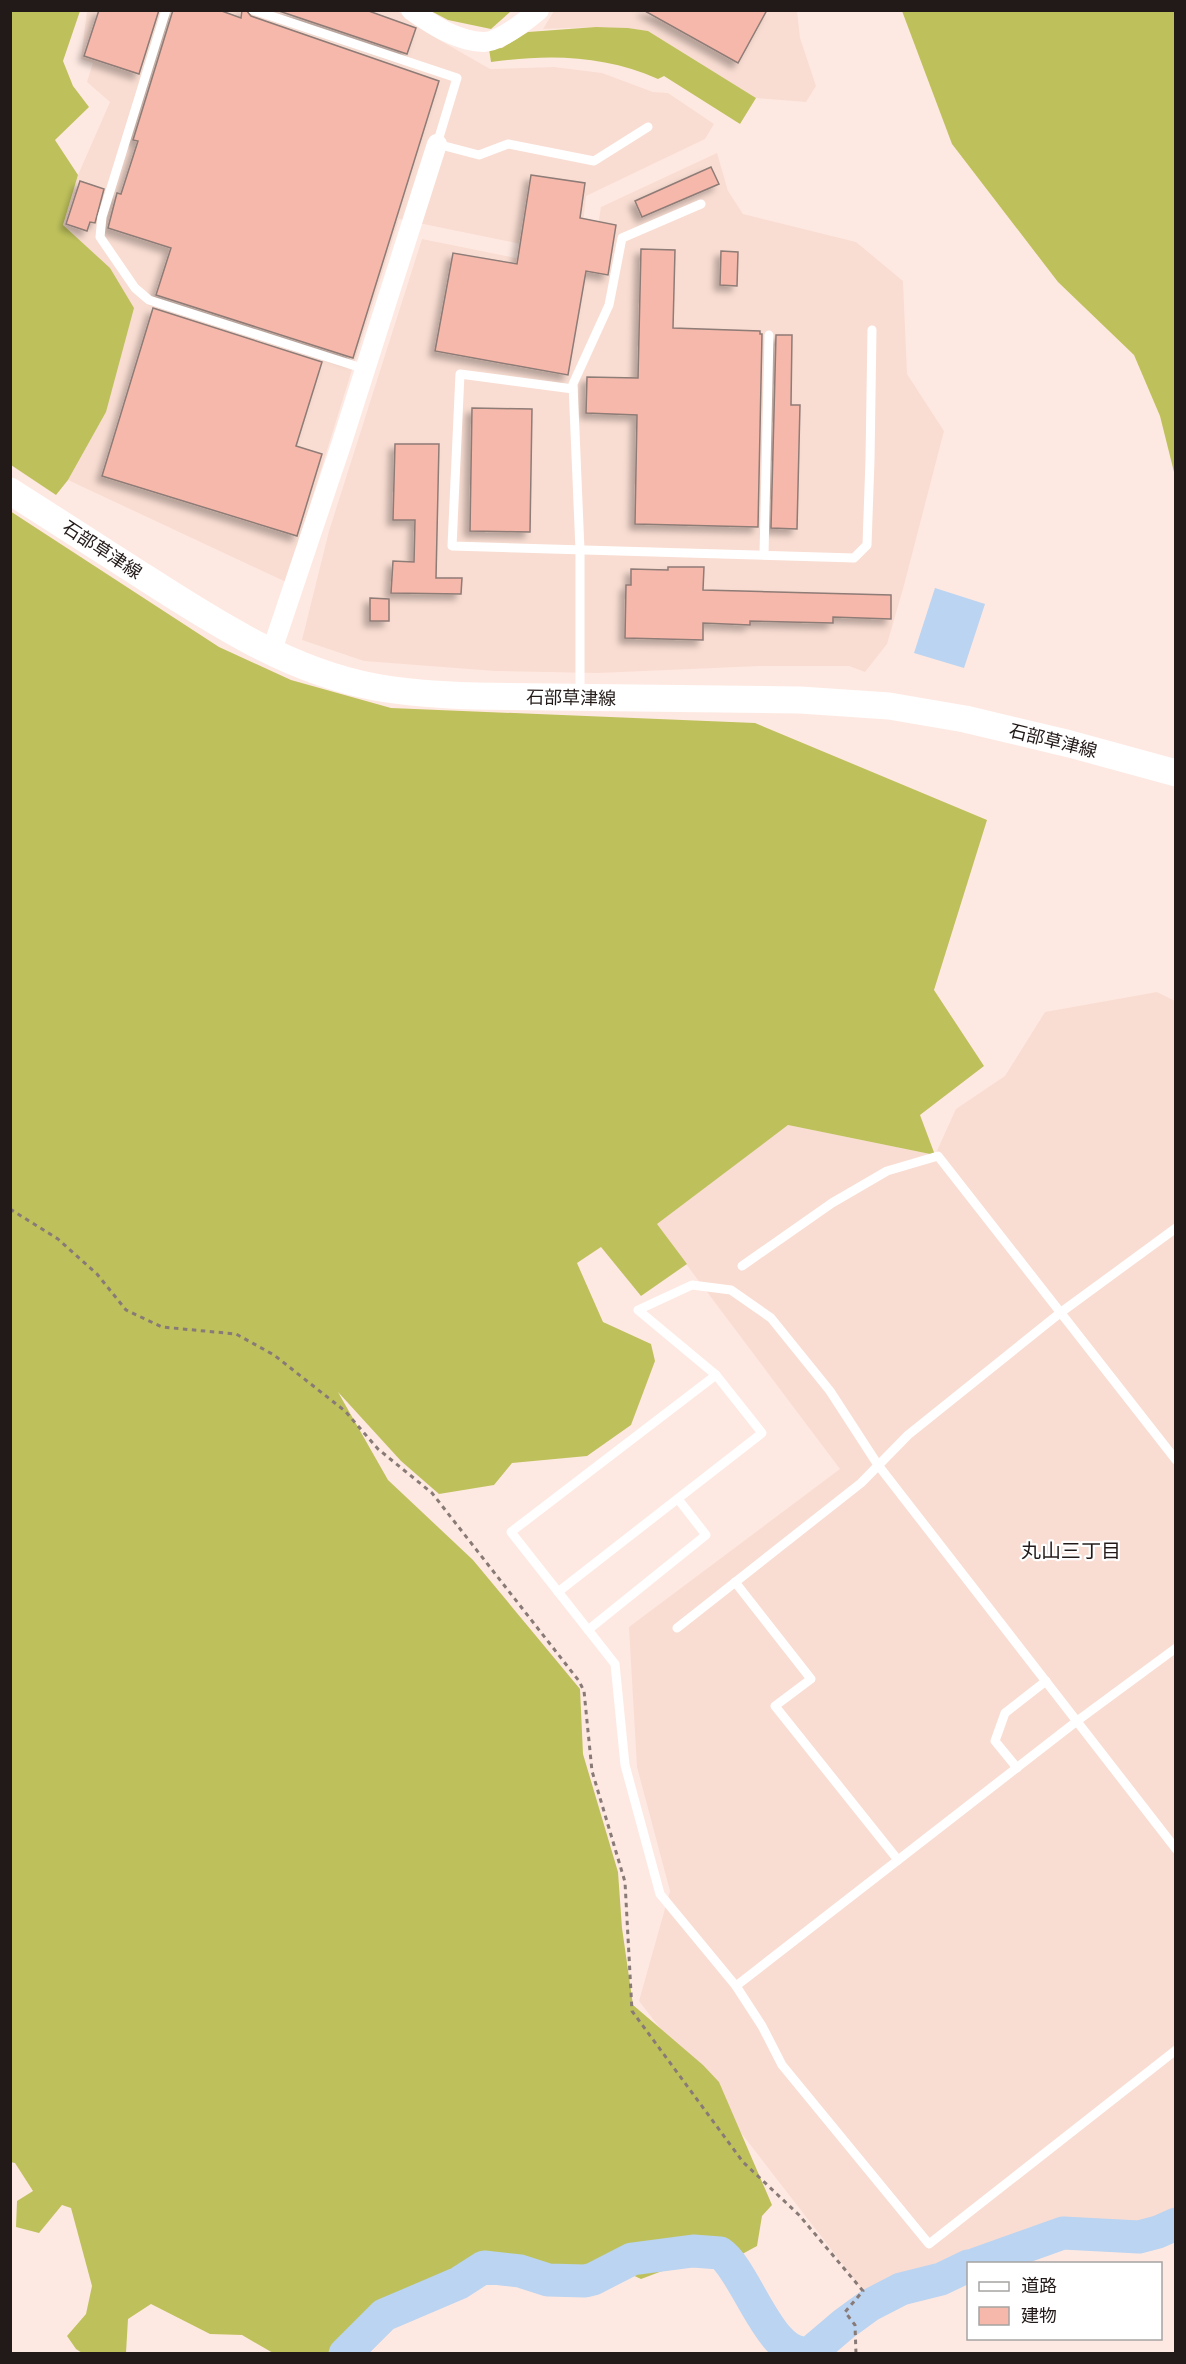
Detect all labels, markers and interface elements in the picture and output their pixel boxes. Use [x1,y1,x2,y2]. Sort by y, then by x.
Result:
street label: 石部草津線 [58,513,148,585]
street label: 石部草津線 [526,682,616,711]
street label: 石部草津線 [1006,716,1100,764]
district label: 丸山三丁目 [1021,1534,1121,1564]
legend [967,2262,1162,2340]
text: 道路 [1021,2271,1057,2298]
text: 建物 [1021,2301,1057,2328]

